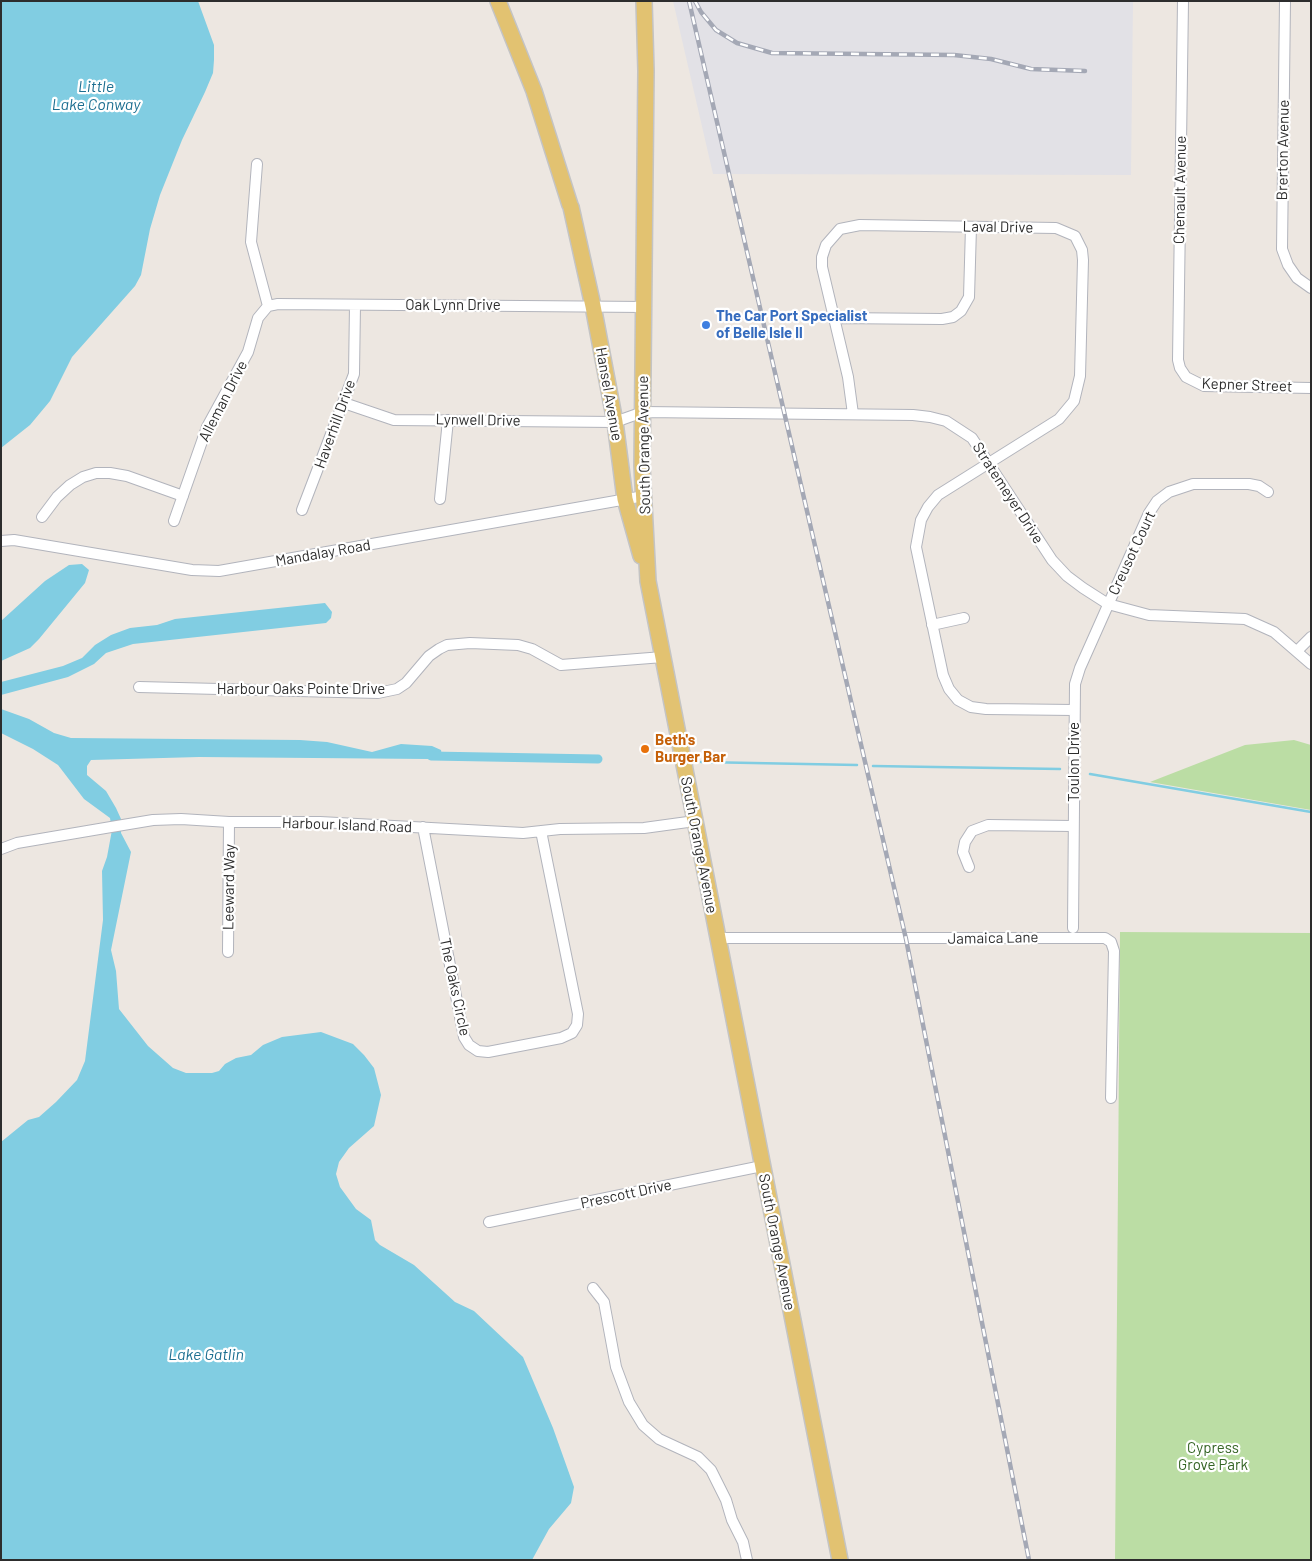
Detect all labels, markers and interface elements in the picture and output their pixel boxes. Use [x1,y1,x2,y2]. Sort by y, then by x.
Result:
water label: Little Lake Conway [52,77,140,115]
street label: Brerton Avenue [1273,100,1293,200]
street label: Chenault Avenue [1170,136,1190,244]
street label: Laval Drive [963,217,1033,237]
street label: Oak Lynn Drive [405,296,501,314]
place label: The Car Port Specialist of Belle Isle ll [716,307,867,342]
marker: The Car Port Specialist of Belle Isle ll [700,319,712,331]
street label: Hansel Avenue [592,346,626,442]
street label: Alleman Drive [195,357,251,445]
street label: Kepner Street [1201,374,1293,396]
street label: South Orange Avenue [634,375,654,515]
street label: Haverhill Drive [311,377,359,471]
street label: Lynwell Drive [435,410,521,430]
street label: Stratemeyer Drive [969,439,1047,547]
street label: Creusot Court [1105,508,1159,598]
street label: Mandalay Road [274,536,372,570]
street label: Harbour Oaks Pointe Drive [217,680,385,698]
street label: Toulon Drive [1065,722,1083,802]
place label: Beth's Burger Bar [655,731,726,766]
marker: Beth's Burger Bar [639,743,651,755]
street label: South Orange Avenue [677,775,721,915]
street label: Harbour Island Road [282,814,412,836]
street label: Leeward Way [219,844,239,930]
street label: Jamaica Lane [947,928,1039,948]
street label: The Oaks Circle [436,936,474,1038]
street label: South Orange Avenue [755,1172,799,1312]
street label: Prescott Drive [579,1176,673,1212]
water label: Lake Gatlin [168,1345,244,1365]
park label: Cypress Grove Park [1178,1439,1248,1474]

